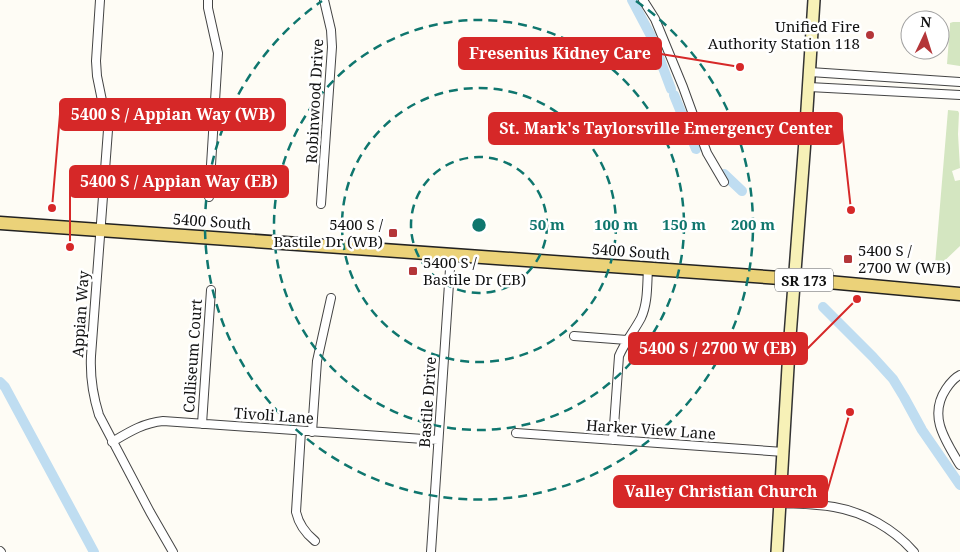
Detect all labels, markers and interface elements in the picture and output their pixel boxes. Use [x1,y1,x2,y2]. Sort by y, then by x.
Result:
north arrow [900,10,950,60]
text: N [920,12,932,31]
place label: Unified Fire Authority Station 118 [708,16,860,53]
marker: Unified Fire Authority Station 118 [864,29,876,41]
street label: Robinwood Drive [301,38,327,164]
callout: Fresenius Kidney Care [459,38,661,69]
text: Fresenius Kidney Care [469,42,651,64]
callout: 5400 S / Appian Way (WB) [60,99,285,130]
text: 5400 S / Appian Way (WB) [71,103,275,125]
callout: St. Mark's Taylorsville Emergency Center [489,113,842,144]
text: St. Mark's Taylorsville Emergency Center [499,117,833,139]
callout: 5400 S / Appian Way (EB) [70,166,288,197]
text: 5400 S / Appian Way (EB) [80,170,278,192]
street label: 5400 South [172,208,252,234]
place label: 5400 S / Bastile Dr (WB) [274,214,384,251]
text: 50 m [529,214,565,234]
text: 100 m [594,214,638,234]
text: 150 m [662,214,706,234]
text: 200 m [731,214,775,234]
centre of rings [470,216,488,234]
marker: 5400 S / Bastile Dr (WB) [387,227,399,239]
street label: 5400 South [591,238,671,264]
place label: 5400 S / 2700 W (WB) [858,240,951,277]
place label: 5400 S / Bastile Dr (EB) [423,252,526,289]
marker: 5400 S / 2700 W (WB) [842,253,854,265]
marker: 5400 S / Bastile Dr (EB) [407,265,419,277]
road number: SR 173 [775,268,833,292]
street label: Appian Way [67,269,93,358]
street label: Colliseum Court [178,298,206,414]
callout: 5400 S / 2700 W (EB) [629,333,807,364]
text: 5400 S / 2700 W (EB) [639,337,797,359]
street label: Bastile Drive [414,356,440,448]
street label: Tivoli Lane [233,402,315,428]
street label: Harker View Lane [585,414,717,444]
callout: Valley Christian Church [614,476,827,507]
text: Valley Christian Church [625,480,818,502]

